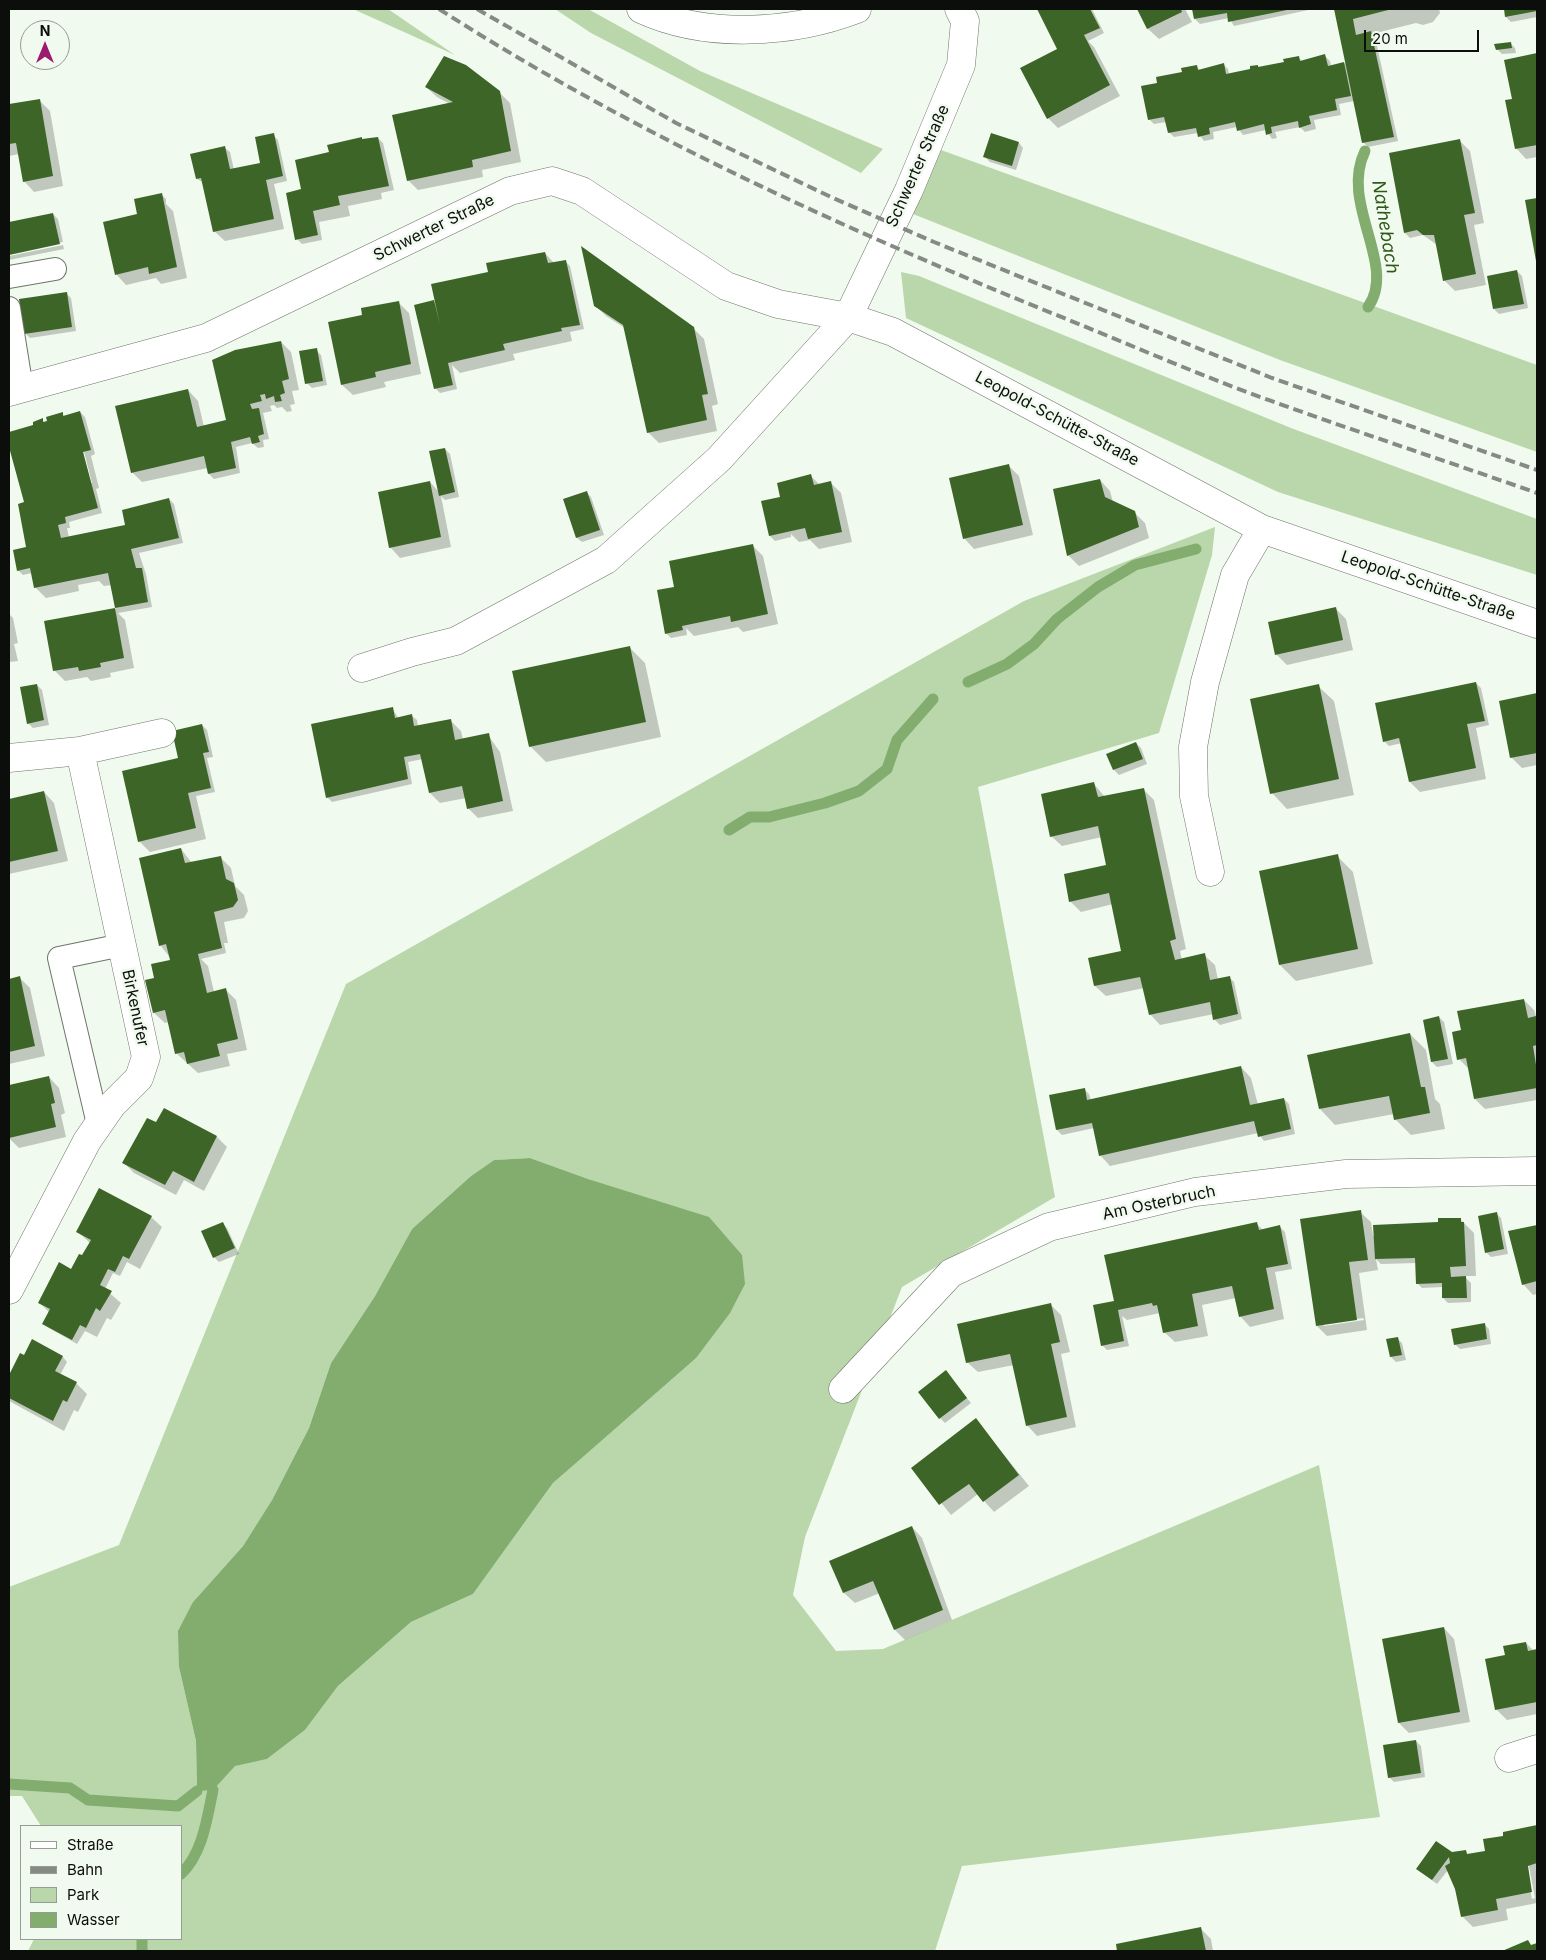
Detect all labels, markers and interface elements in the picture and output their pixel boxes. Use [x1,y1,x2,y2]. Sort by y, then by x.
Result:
north arrow [20,20,70,70]
scale bar [1366,20,1481,52]
text: N [40,22,50,39]
text: 20 m [1372,29,1408,48]
street label: Schwerter Straße [882,102,954,230]
water label: Nathebach [1367,179,1403,275]
street label: Schwerter Straße [371,190,497,266]
street label: Leopold-Schütte-Straße [972,368,1142,470]
street label: Leopold-Schütte-Straße [1338,547,1518,625]
street label: Birkenufer [117,968,153,1048]
street label: Am Osterbruch [1101,1182,1217,1224]
legend [20,1825,182,1940]
text: Straße [67,1835,114,1854]
text: Bahn [67,1860,103,1879]
text: Park [67,1885,99,1904]
text: Wasser [67,1910,120,1929]

